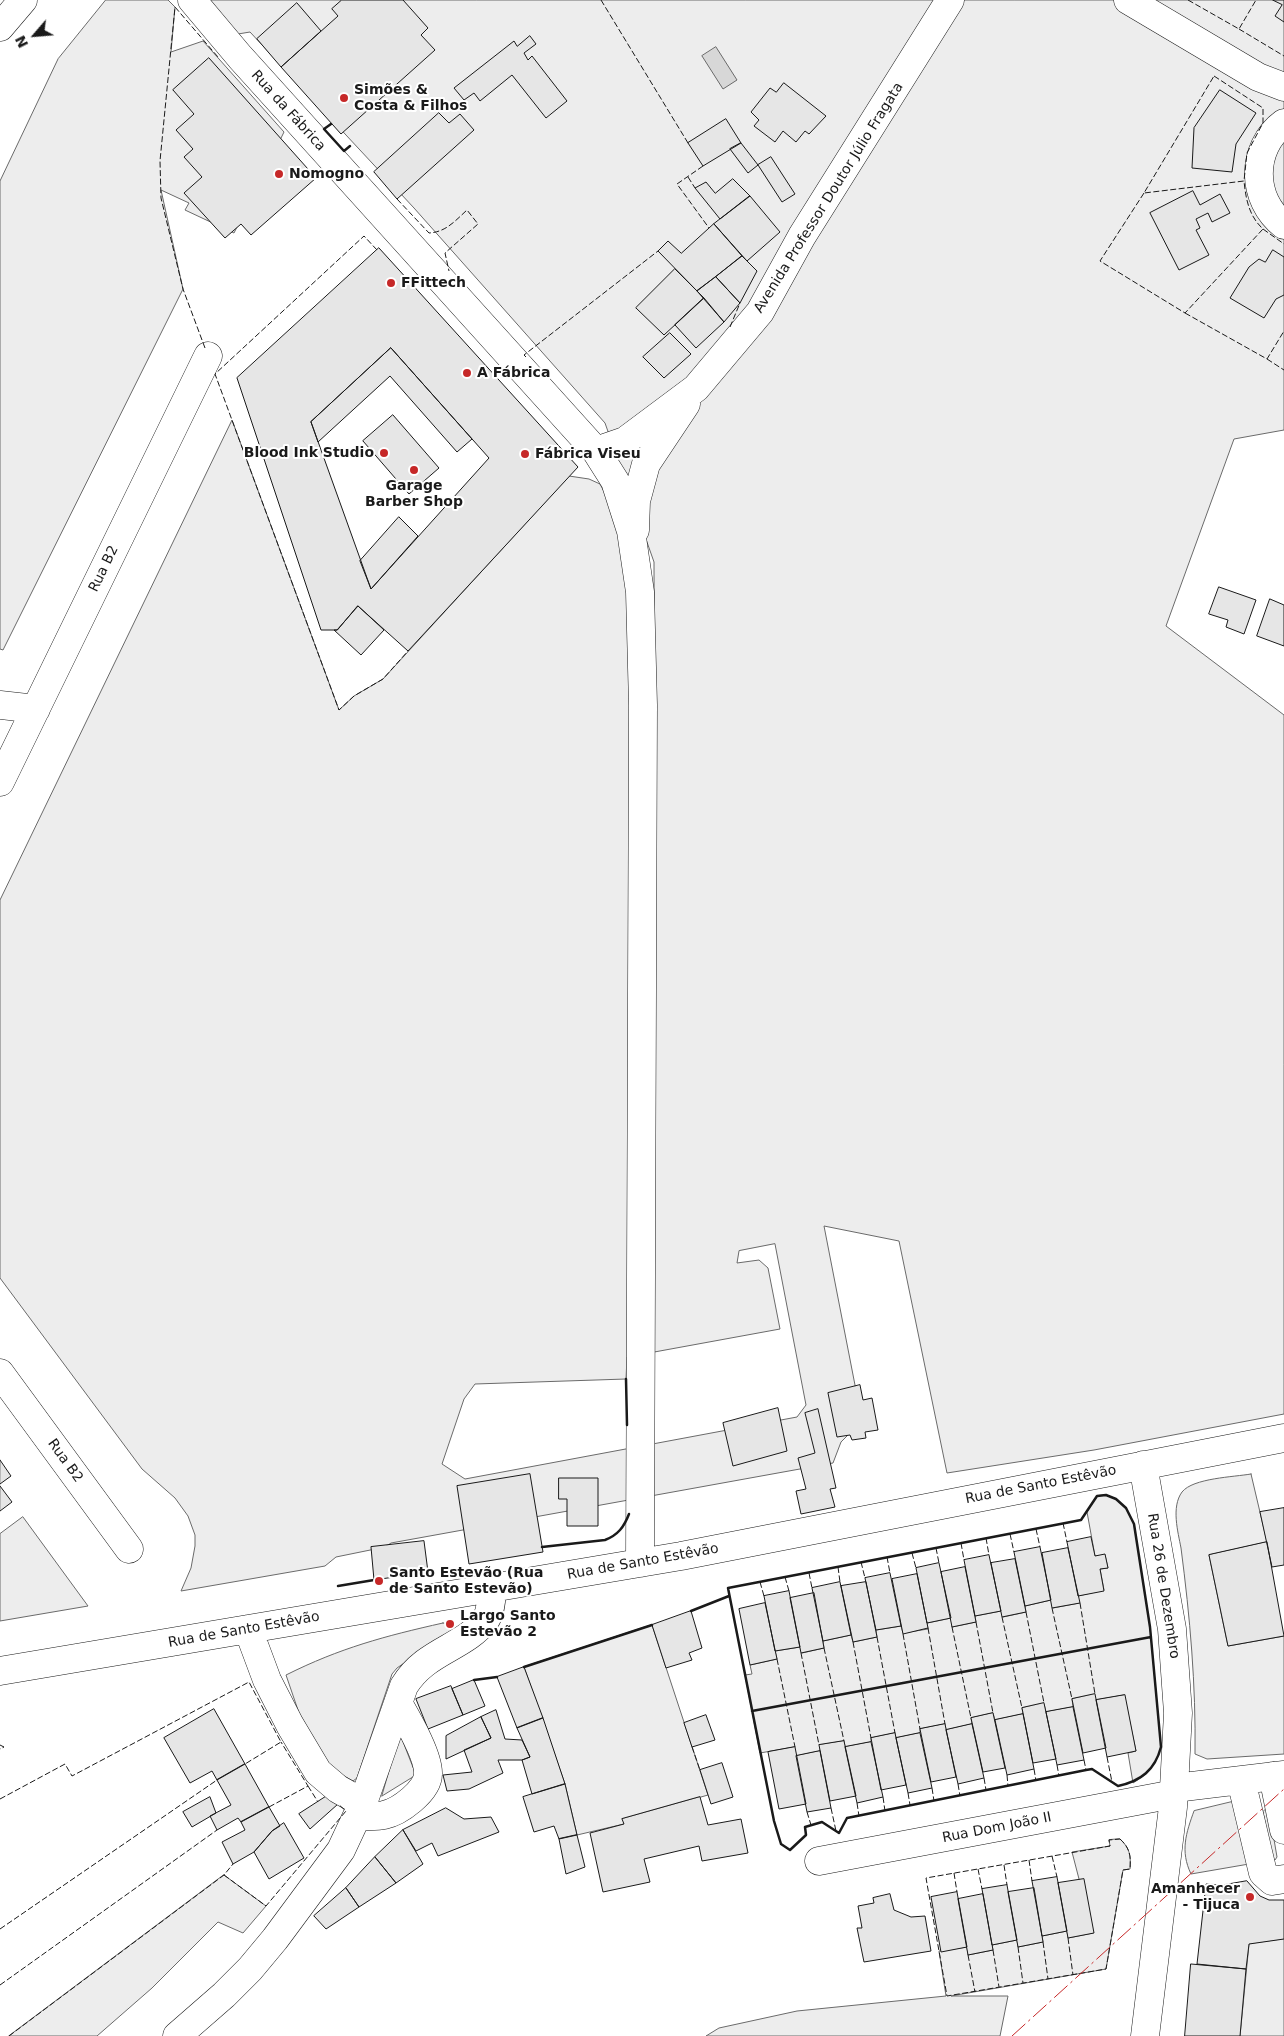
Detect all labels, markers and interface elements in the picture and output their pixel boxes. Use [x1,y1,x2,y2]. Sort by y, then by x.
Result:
north arrow [10,10,60,60]
text: N [12,33,31,51]
street label: Rua da Fábrica [247,67,329,155]
street label: Avenida Professor Doutor Júlio Fragata [751,80,907,316]
place label: Simões & Costa & Filhos [354,82,467,114]
marker: Simões & Costa & Filhos [338,92,350,104]
place label: Nomogno [289,166,364,182]
marker: Nomogno [273,168,285,180]
place label: FFittech [401,275,466,291]
marker: FFittech [385,277,397,289]
place label: A Fábrica [477,365,550,381]
marker: A Fábrica [461,367,473,379]
place label: Blood Ink Studio [244,445,374,461]
place label: Fábrica Viseu [535,446,641,462]
marker: Blood Ink Studio [378,447,390,459]
marker: Fábrica Viseu [519,448,531,460]
marker: Garage Barber Shop [408,464,420,476]
place label: Garage Barber Shop [365,478,463,511]
street label: Rua B2 [86,543,122,595]
street label: Rua B2 [44,1436,86,1486]
street label: Rua de Santo Estêvão [964,1462,1118,1508]
street label: Rua 26 de Dezembro [1143,1512,1183,1660]
street label: Rua de Santo Estêvão [566,1540,720,1584]
place label: Santo Estevão (Rua de Santo Estevão) [389,1565,543,1598]
marker: Santo Estevão (Rua de Santo Estevão) [373,1575,385,1587]
street label: Rua de Santo Estêvão [167,1608,321,1652]
place label: Largo Santo Estevão 2 [460,1608,556,1640]
marker: Largo Santo Estevão 2 [444,1618,456,1630]
street label: Rua Dom João II [941,1809,1053,1847]
place label: Amanhecer - Tijuca [1151,1881,1240,1914]
marker: Amanhecer - Tijuca [1244,1891,1256,1903]

